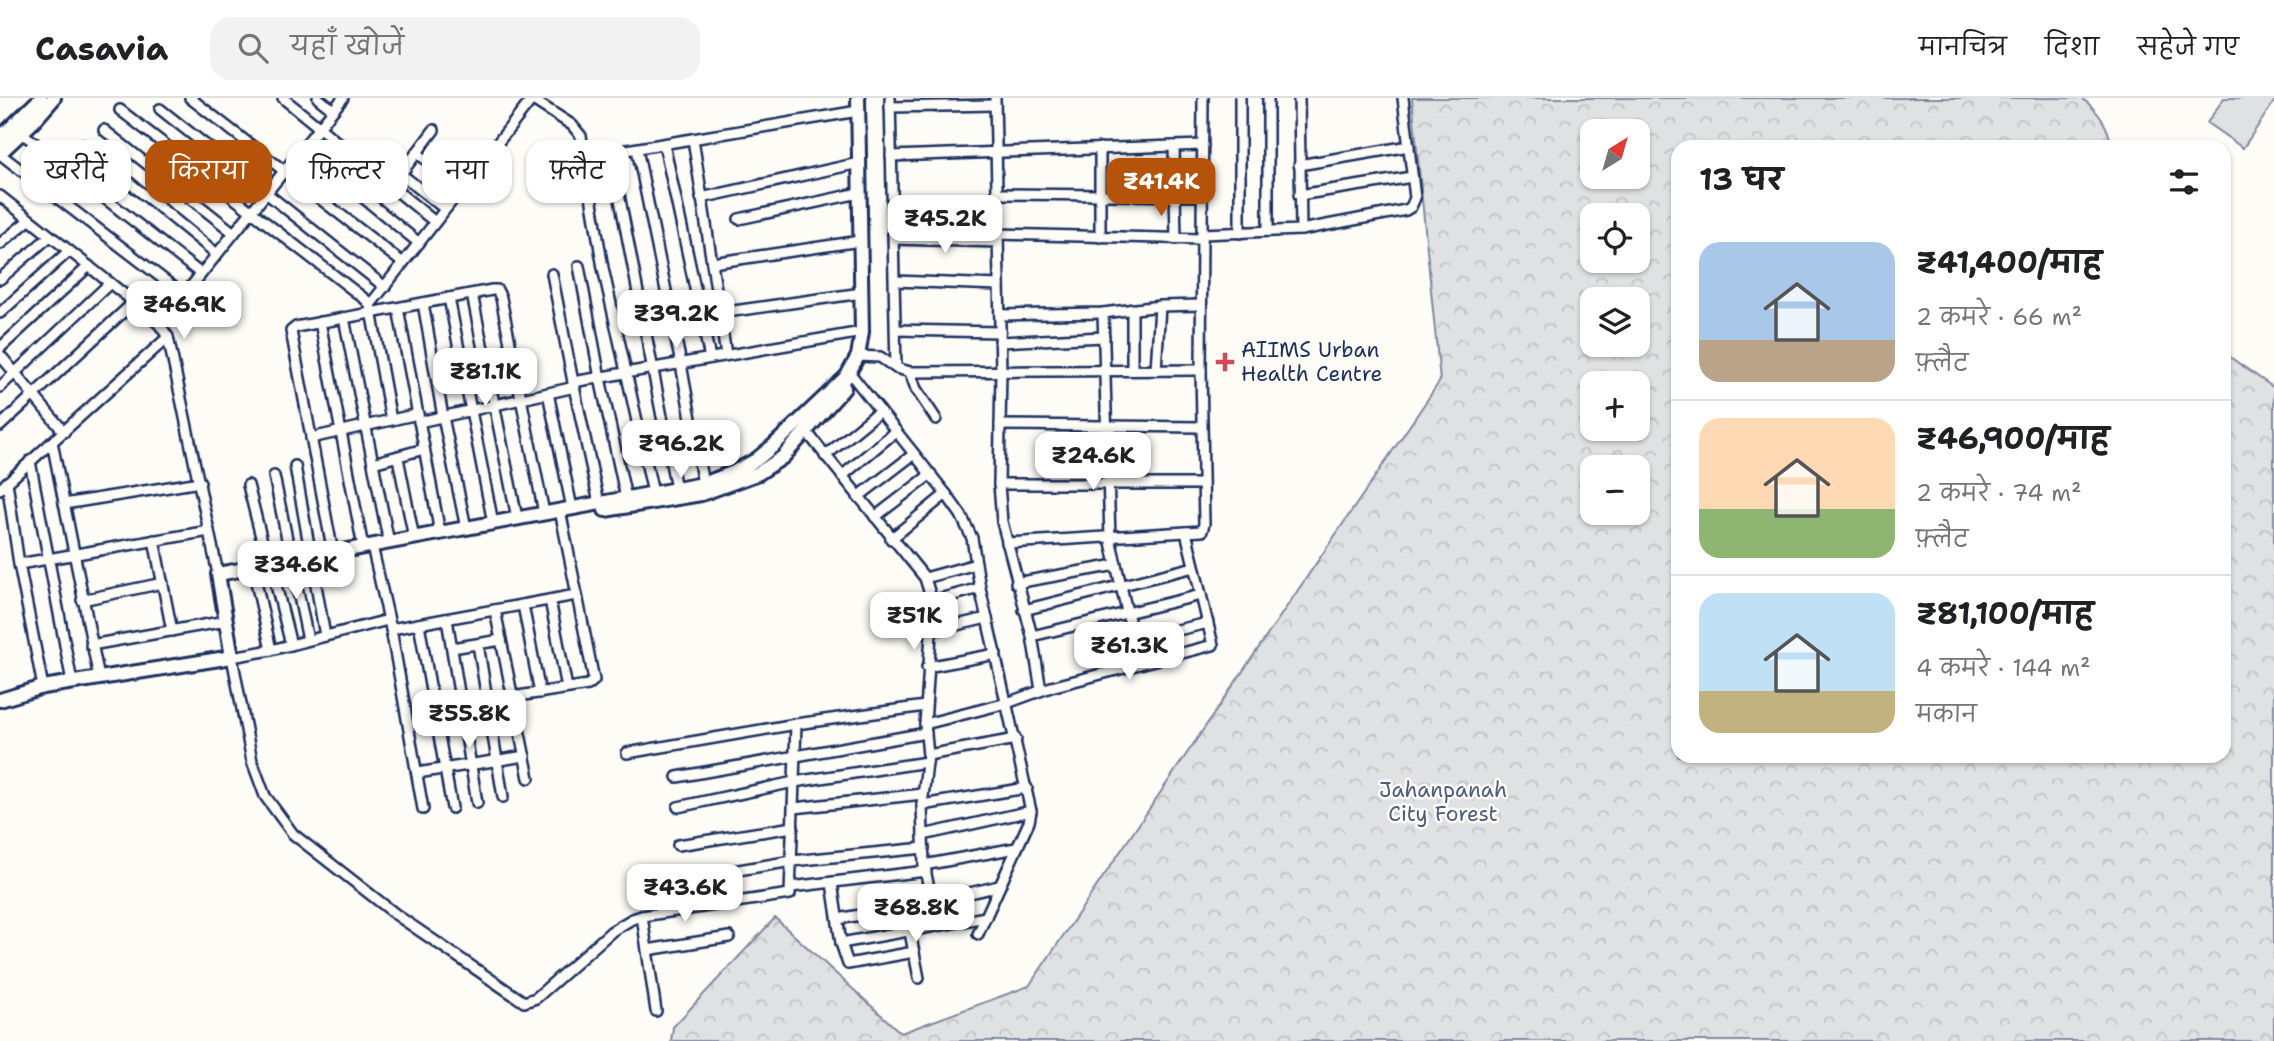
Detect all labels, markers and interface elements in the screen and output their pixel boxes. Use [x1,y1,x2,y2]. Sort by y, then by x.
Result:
search box [210,17,700,80]
text: Casavia [35,26,168,71]
text: यहाँ खोजें [290,28,404,63]
icon: search [234,29,272,67]
text: मानचित्र [1919,31,2007,63]
text: दिशा [2045,31,2099,63]
text: सहेजे गए [2137,31,2239,63]
north arrow [1580,119,1650,189]
map controls [1580,119,1650,525]
chip: खरीदें [21,140,131,203]
chip: किराया [145,140,272,203]
chip: फ़िल्टर [286,140,408,203]
chip: नया [422,140,512,203]
chip: फ़्लैट [526,140,629,203]
pin: ₹41.4K [1104,158,1218,218]
text: 13 घर [1699,159,1783,200]
icon: filters [2165,163,2203,201]
text: ₹41.4K [1122,166,1200,196]
pin: ₹45.2K [888,195,1002,255]
text: ₹45.2K [903,203,987,233]
button: locate [1580,203,1650,273]
text: ₹41,400/माह [1916,242,2102,283]
icon: home [1755,270,1839,354]
pin: ₹46.9K [127,282,241,341]
button: layers [1580,287,1650,357]
text: ₹46.9K [142,289,226,319]
pin: ₹39.2K [619,290,733,350]
text: ₹39.2K [633,298,719,328]
text: 2 कमरे · 66 m² [1916,302,2082,332]
place label: AIIMS Urban Health Centre [1241,336,1382,388]
pin: ₹81.1K [428,348,542,408]
text: फ़्लैट [1916,348,1968,378]
marker: AIIMS Urban Health Centre [1215,352,1235,372]
text: ₹81.1K [449,356,521,386]
button: + [1580,371,1650,441]
text: ₹46,900/माह [1916,418,2109,459]
pin: ₹96.2K [624,420,738,480]
text: ₹96.2K [638,428,724,458]
pin: ₹24.6K [1036,432,1150,492]
text: ₹24.6K [1051,440,1135,470]
icon: home [1755,446,1839,530]
button: − [1580,455,1650,525]
text: 2 कमरे · 74 m² [1916,478,2082,508]
text: फ़्लैट [1916,524,1968,554]
pin: ₹34.6K [239,542,353,601]
text: ₹34.6K [254,549,338,579]
pin: ₹51K [873,592,955,652]
text: ₹81,100/माह [1916,593,2094,634]
text: ₹51K [886,600,942,630]
icon: home [1755,621,1839,705]
pin: ₹61.3K [1072,622,1186,682]
text: ₹61.3K [1090,630,1168,660]
text: 4 कमरे · 144 m² [1916,653,2091,683]
pin: ₹55.8K [412,690,526,750]
text: ₹55.8K [428,698,510,728]
text: मकान [1916,699,1977,729]
park label: Jahanpanah City Forest [1379,776,1507,828]
pin: ₹43.6K [628,864,742,924]
text: ₹43.6K [643,872,727,902]
pin: ₹68.8K [859,884,973,944]
text: ₹68.8K [873,892,959,922]

